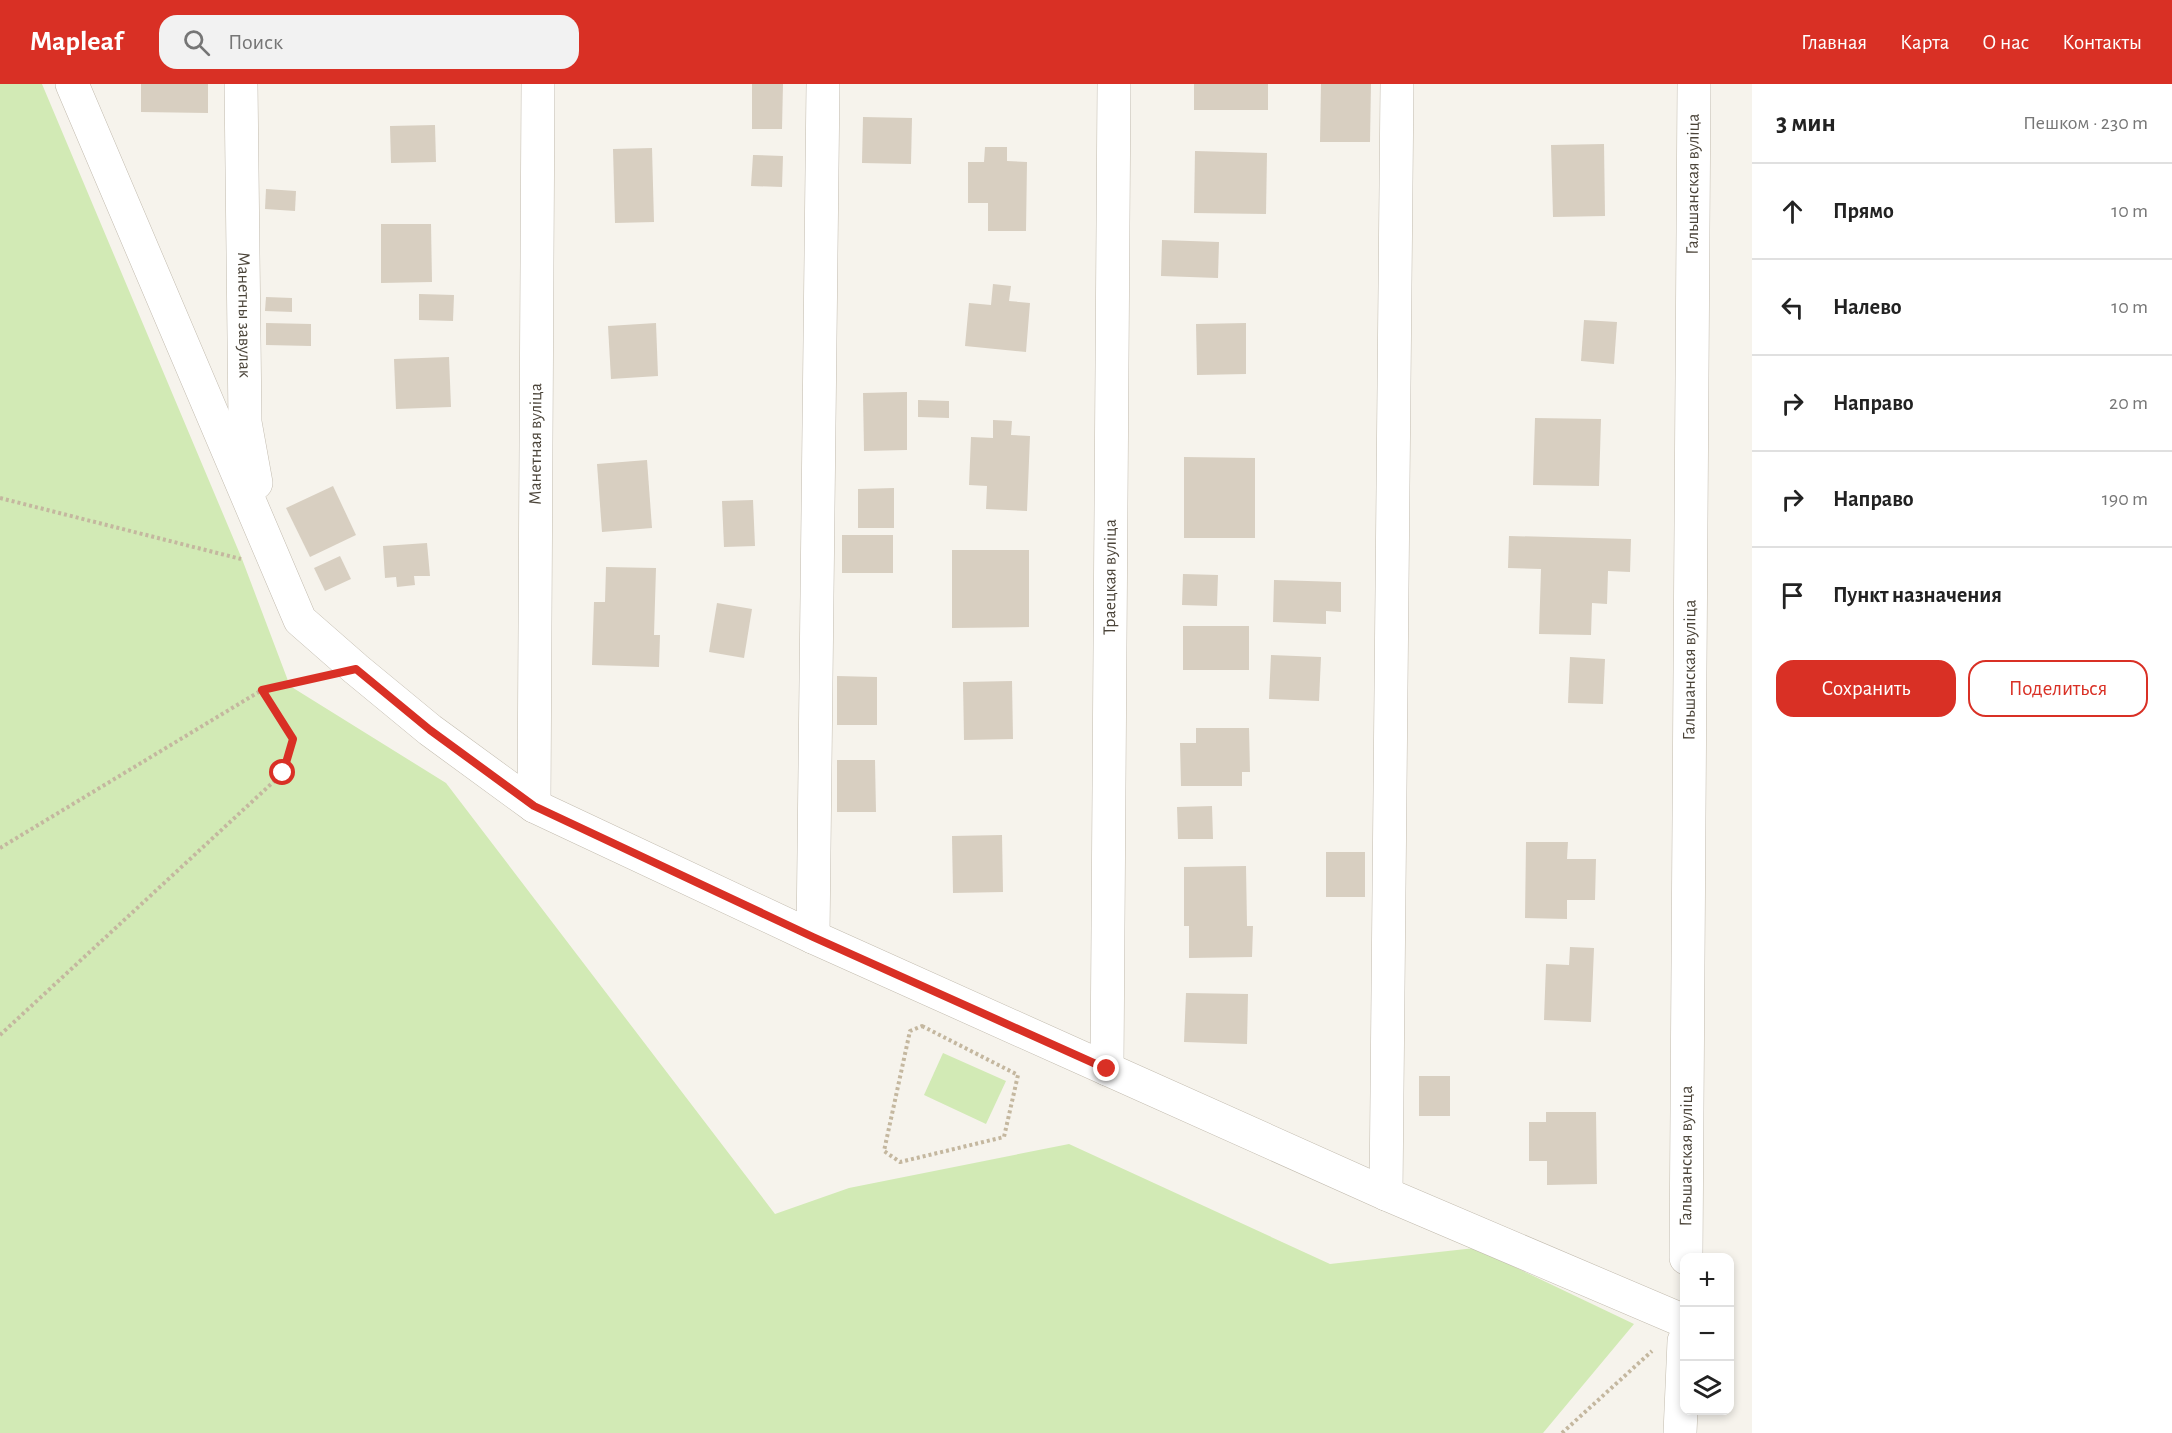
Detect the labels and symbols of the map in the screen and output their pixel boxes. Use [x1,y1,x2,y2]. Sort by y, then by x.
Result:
street label: Гальшанская вуліца [1684,113,1703,255]
street label: Манетны завулак [234,252,253,379]
street label: Манетная вуліца [527,383,545,505]
street label: Траецкая вуліца [1101,519,1120,635]
street label: Гальшанская вуліца [1681,599,1699,741]
route start [269,759,295,785]
route end [1093,1055,1119,1081]
street label: Гальшанская вуліца [1677,1085,1696,1227]

